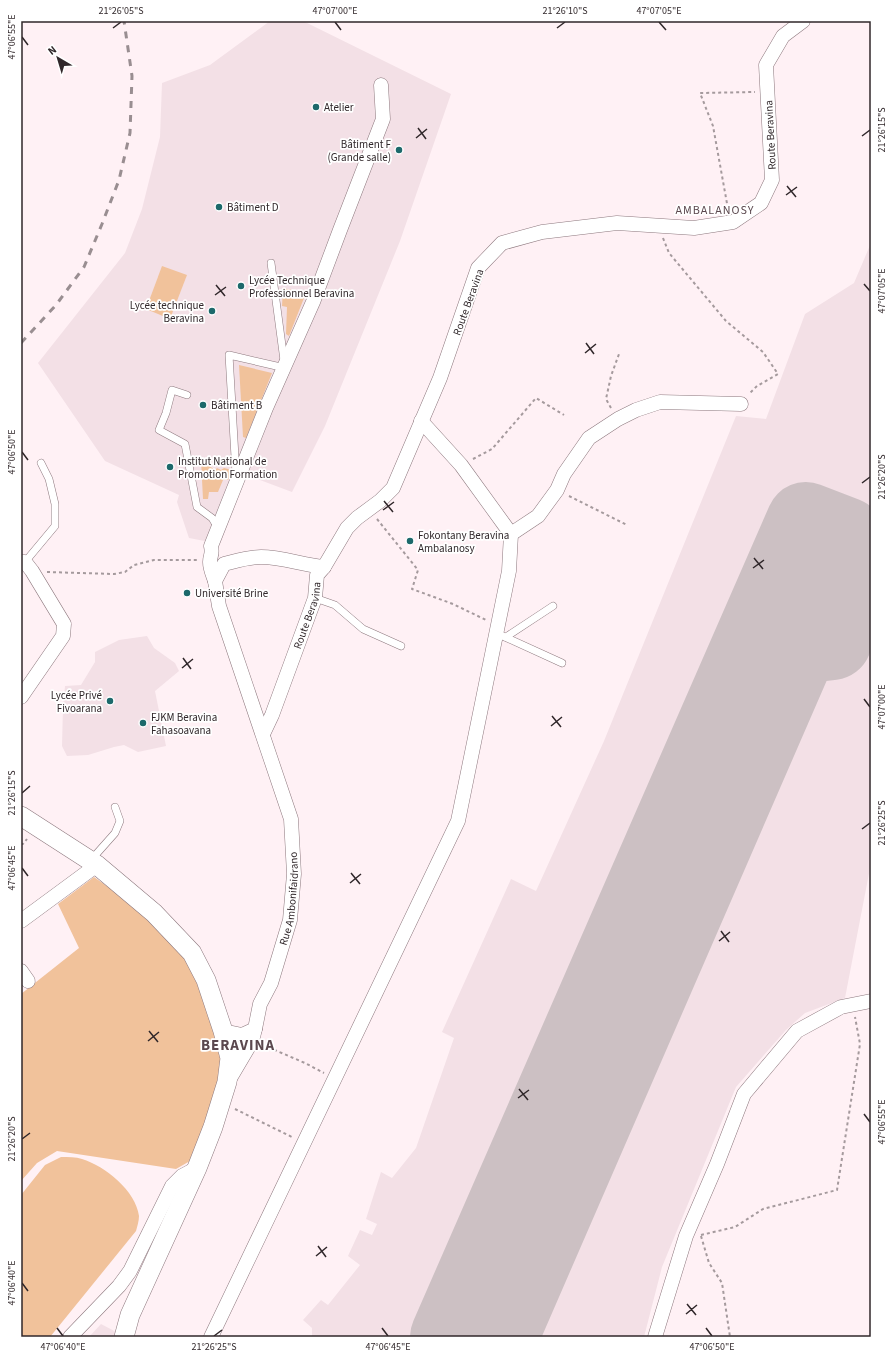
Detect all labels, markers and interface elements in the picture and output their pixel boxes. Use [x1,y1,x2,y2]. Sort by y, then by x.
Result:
text: 21°26'05"S [98,4,144,18]
text: 47°07'00"E [312,4,358,18]
text: 21°26'10"S [542,4,588,18]
text: 47°07'05"E [636,4,682,18]
text: 47°06'55"E [5,14,19,60]
north arrow [38,38,78,78]
text: N [45,42,60,59]
place label: Atelier [324,100,354,115]
street label: Route Beravina [761,100,780,170]
marker: Atelier [311,102,321,112]
text: 21°26'15"S [875,107,889,153]
place label: Bâtiment F (Grande salle) [327,137,392,165]
marker: Bâtiment F (Grande salle) [394,145,404,155]
place label: Bâtiment D [227,200,279,215]
marker: Bâtiment D [214,202,224,212]
district label: AMBALANOSY [676,202,754,219]
street label: Route Beravina [449,267,487,338]
text: 47°07'05"E [875,268,889,314]
place label: Lycée Technique Professionnel Beravina [249,273,354,301]
marker: Lycée Technique Professionnel Beravina [236,281,246,291]
place label: Lycée technique Beravina [130,298,205,326]
marker: Lycée technique Beravina [207,306,217,316]
place label: Bâtiment B [211,398,263,413]
marker: Bâtiment B [198,400,208,410]
text: 47°06'50"E [5,429,19,475]
place label: Institut National de Promotion Formation [178,454,277,482]
text: 21°26'20"S [875,454,889,500]
marker: Institut National de Promotion Formation [165,462,175,472]
place label: Fokontany Beravina Ambalanosy [418,528,509,556]
marker: Fokontany Beravina Ambalanosy [405,536,415,546]
street label: Route Beravina [290,581,324,651]
place label: Université Brine [195,586,269,601]
marker: Université Brine [182,588,192,598]
text: 47°07'00"E [875,684,889,730]
place label: Lycée Privé Fivoarana [51,688,103,716]
marker: Lycée Privé Fivoarana [105,696,115,706]
place label: FJKM Beravina Fahasoavana [151,710,217,738]
marker: FJKM Beravina Fahasoavana [138,718,148,728]
text: 21°26'15"S [5,770,19,816]
text: 21°26'25"S [875,800,889,846]
text: 47°06'45"E [5,845,19,891]
street label: Rue Ambonifaidrano [276,851,302,947]
district label: BERAVINA [201,1035,275,1056]
text: 47°06'55"E [875,1099,889,1145]
text: 21°26'20"S [5,1116,19,1162]
text: 47°06'40"E [5,1260,19,1306]
text: 47°06'40"E [40,1340,86,1354]
text: 21°26'25"S [191,1340,237,1354]
text: 47°06'45"E [365,1340,411,1354]
text: 47°06'50"E [689,1340,735,1354]

